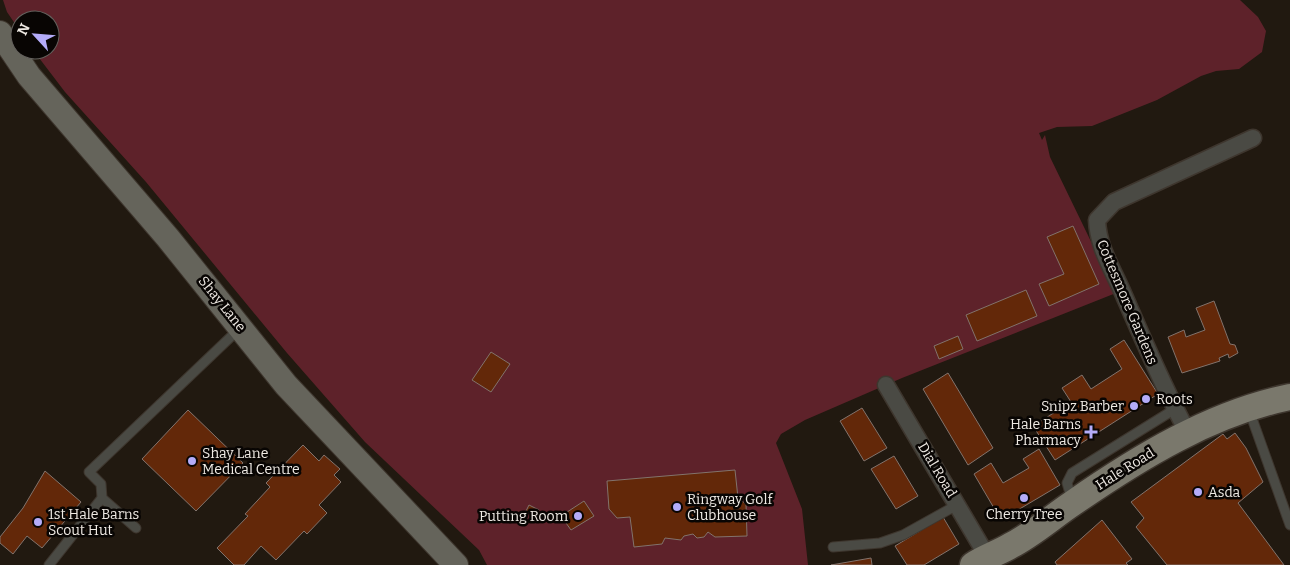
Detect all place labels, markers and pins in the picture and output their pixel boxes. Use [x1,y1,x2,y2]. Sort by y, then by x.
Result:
place label: Roots [1156,391,1193,408]
marker: Roots [1140,393,1152,405]
place label: Snipz Barber [1041,398,1124,415]
marker: Snipz Barber [1128,400,1140,412]
place label: Hale Barns Pharmacy [1010,416,1082,449]
marker: Hale Barns Pharmacy [1085,426,1097,438]
place label: Shay Lane Medical Centre [202,445,300,478]
marker: Shay Lane Medical Centre [186,455,198,467]
place label: Asda [1208,484,1240,501]
marker: Asda [1192,486,1204,498]
place label: Ringway Golf Clubhouse [687,491,773,524]
marker: Cherry Tree [1018,492,1030,504]
marker: Ringway Golf Clubhouse [671,501,683,513]
place label: 1st Hale Barns Scout Hut [48,506,139,539]
place label: Cherry Tree [986,506,1062,523]
place label: Putting Room [479,508,569,525]
marker: Putting Room [572,510,584,522]
marker: 1st Hale Barns Scout Hut [32,516,44,528]

